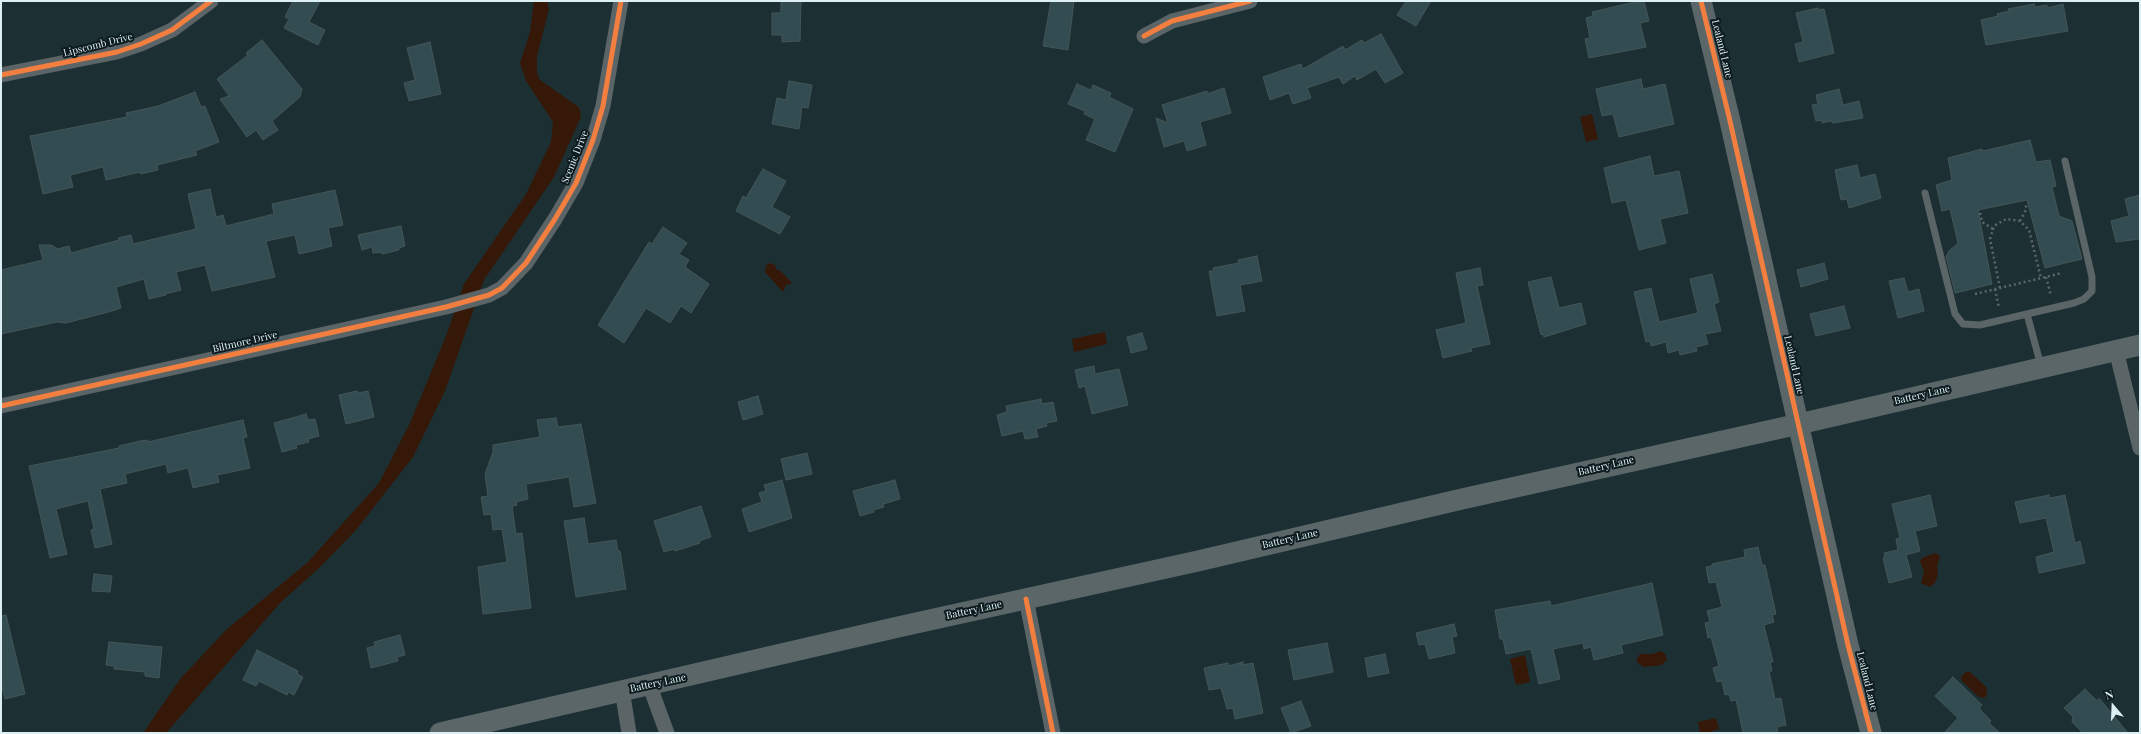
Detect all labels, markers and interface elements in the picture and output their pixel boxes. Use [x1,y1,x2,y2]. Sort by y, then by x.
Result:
street label: Lealand Lane [1709,18,1735,80]
street label: Lipscomb Drive [62,31,134,59]
street label: Scenic Drive [559,129,591,185]
street label: Biltmore Drive [211,329,279,355]
street label: Lealand Lane [1781,334,1807,396]
street label: Battery Lane [1893,383,1951,407]
street label: Battery Lane [1577,454,1635,478]
street label: Battery Lane [1261,527,1319,551]
street label: Battery Lane [945,598,1003,622]
street label: Lealand Lane [1854,650,1880,712]
street label: Battery Lane [629,671,687,695]
north arrow [2093,686,2133,726]
text: N [2103,686,2115,703]

